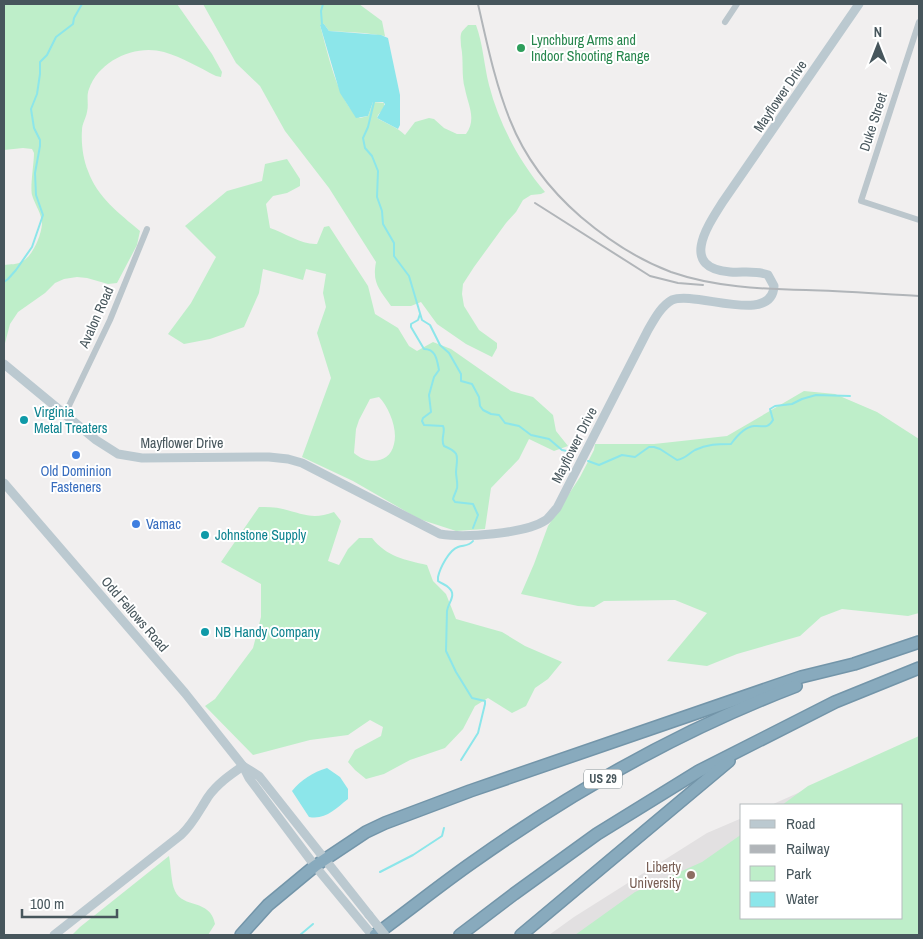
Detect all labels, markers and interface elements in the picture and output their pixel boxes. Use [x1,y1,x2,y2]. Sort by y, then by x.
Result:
north arrow [853,20,903,70]
text: N [874,23,882,41]
place label: Lynchburg Arms and Indoor Shooting Range [531,31,650,65]
marker: Lynchburg Arms and Indoor Shooting Range [515,42,527,54]
street label: Mayflower Drive [749,57,811,135]
street label: Duke Street [855,90,891,154]
street label: Avalon Road [74,283,118,352]
place label: Virginia Metal Treaters [34,403,108,437]
street label: Mayflower Drive [547,404,601,486]
marker: Virginia Metal Treaters [18,414,30,426]
street label: Mayflower Drive [141,434,223,452]
marker: Old Dominion Fasteners [70,449,82,461]
place label: Old Dominion Fasteners [41,462,111,496]
place label: Vamac [146,515,181,533]
marker: Vamac [130,518,142,530]
place label: Johnstone Supply [215,526,307,544]
marker: Johnstone Supply [199,529,211,541]
street label: Odd Fellows Road [97,573,173,655]
place label: NB Handy Company [215,623,320,641]
marker: NB Handy Company [199,626,211,638]
road number: US 29 [584,770,622,789]
legend [740,804,903,919]
text: Road [786,813,815,834]
text: Railway [786,838,831,859]
place label: Liberty University [629,858,681,892]
text: Park [786,863,812,884]
marker: Liberty University [685,869,697,881]
scale bar [22,886,118,918]
text: Water [786,888,818,909]
text: 100 m [30,893,64,914]

